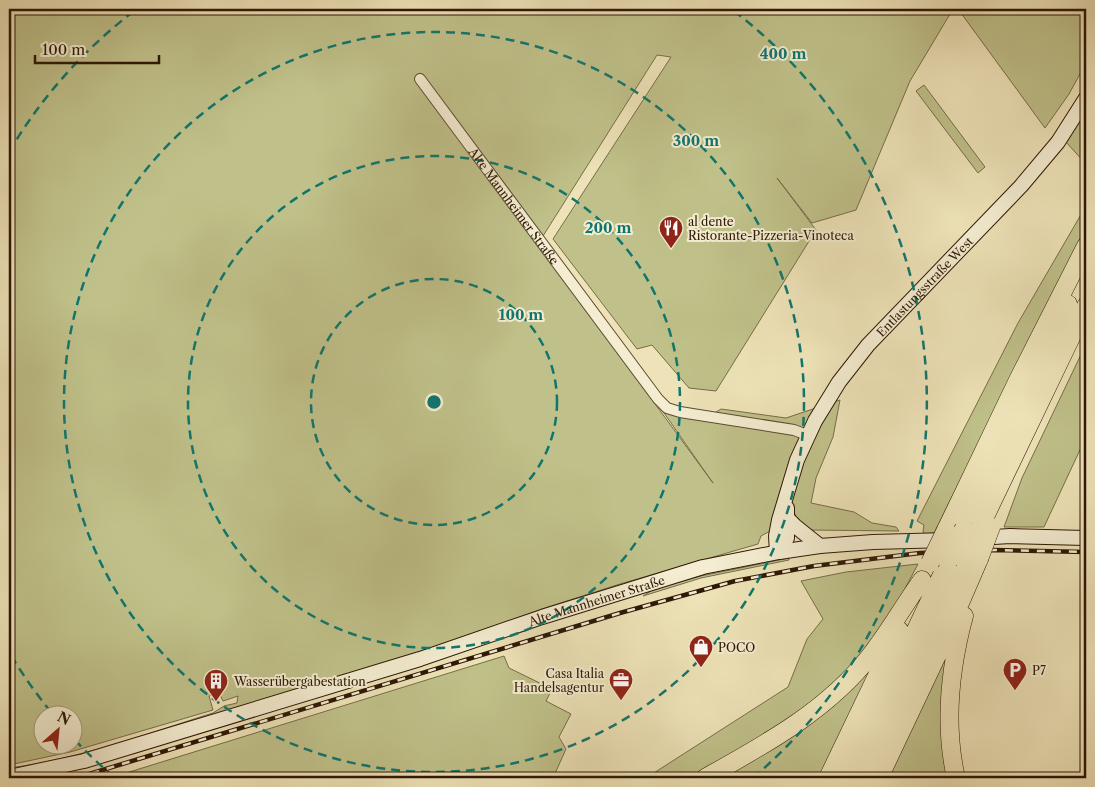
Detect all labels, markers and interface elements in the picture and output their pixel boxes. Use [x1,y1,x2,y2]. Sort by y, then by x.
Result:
scale bar [35,32,159,64]
text: 100 m [42,40,85,59]
text: 400 m [760,44,806,63]
text: 300 m [673,131,719,150]
street label: Alte Mannheimer Straße [465,144,563,267]
place label: al dente Ristorante-Pizzeria-Vinoteca [688,214,854,243]
restaurant icon: al dente Ristorante-Pizzeria-Vinoteca [658,215,684,249]
text: 200 m [585,218,631,237]
street label: Entlastungsstraße West [873,233,976,339]
text: 100 m [499,305,543,324]
centre of rings [425,393,443,411]
street label: Alte Mannheimer Straße [526,572,667,629]
shop icon: POCO [688,634,714,668]
place label: POCO [718,640,755,655]
parking icon: P7 [1002,657,1028,691]
place label: P7 [1032,663,1046,678]
place label: Casa Italia Handelsagentur [514,666,605,695]
office icon: Casa Italia Handelsagentur [608,667,634,701]
building icon: Wasserübergabestation [203,668,229,702]
place label: Wasserübergabestation [233,674,366,689]
north arrow [32,704,82,754]
text: N [54,708,73,729]

